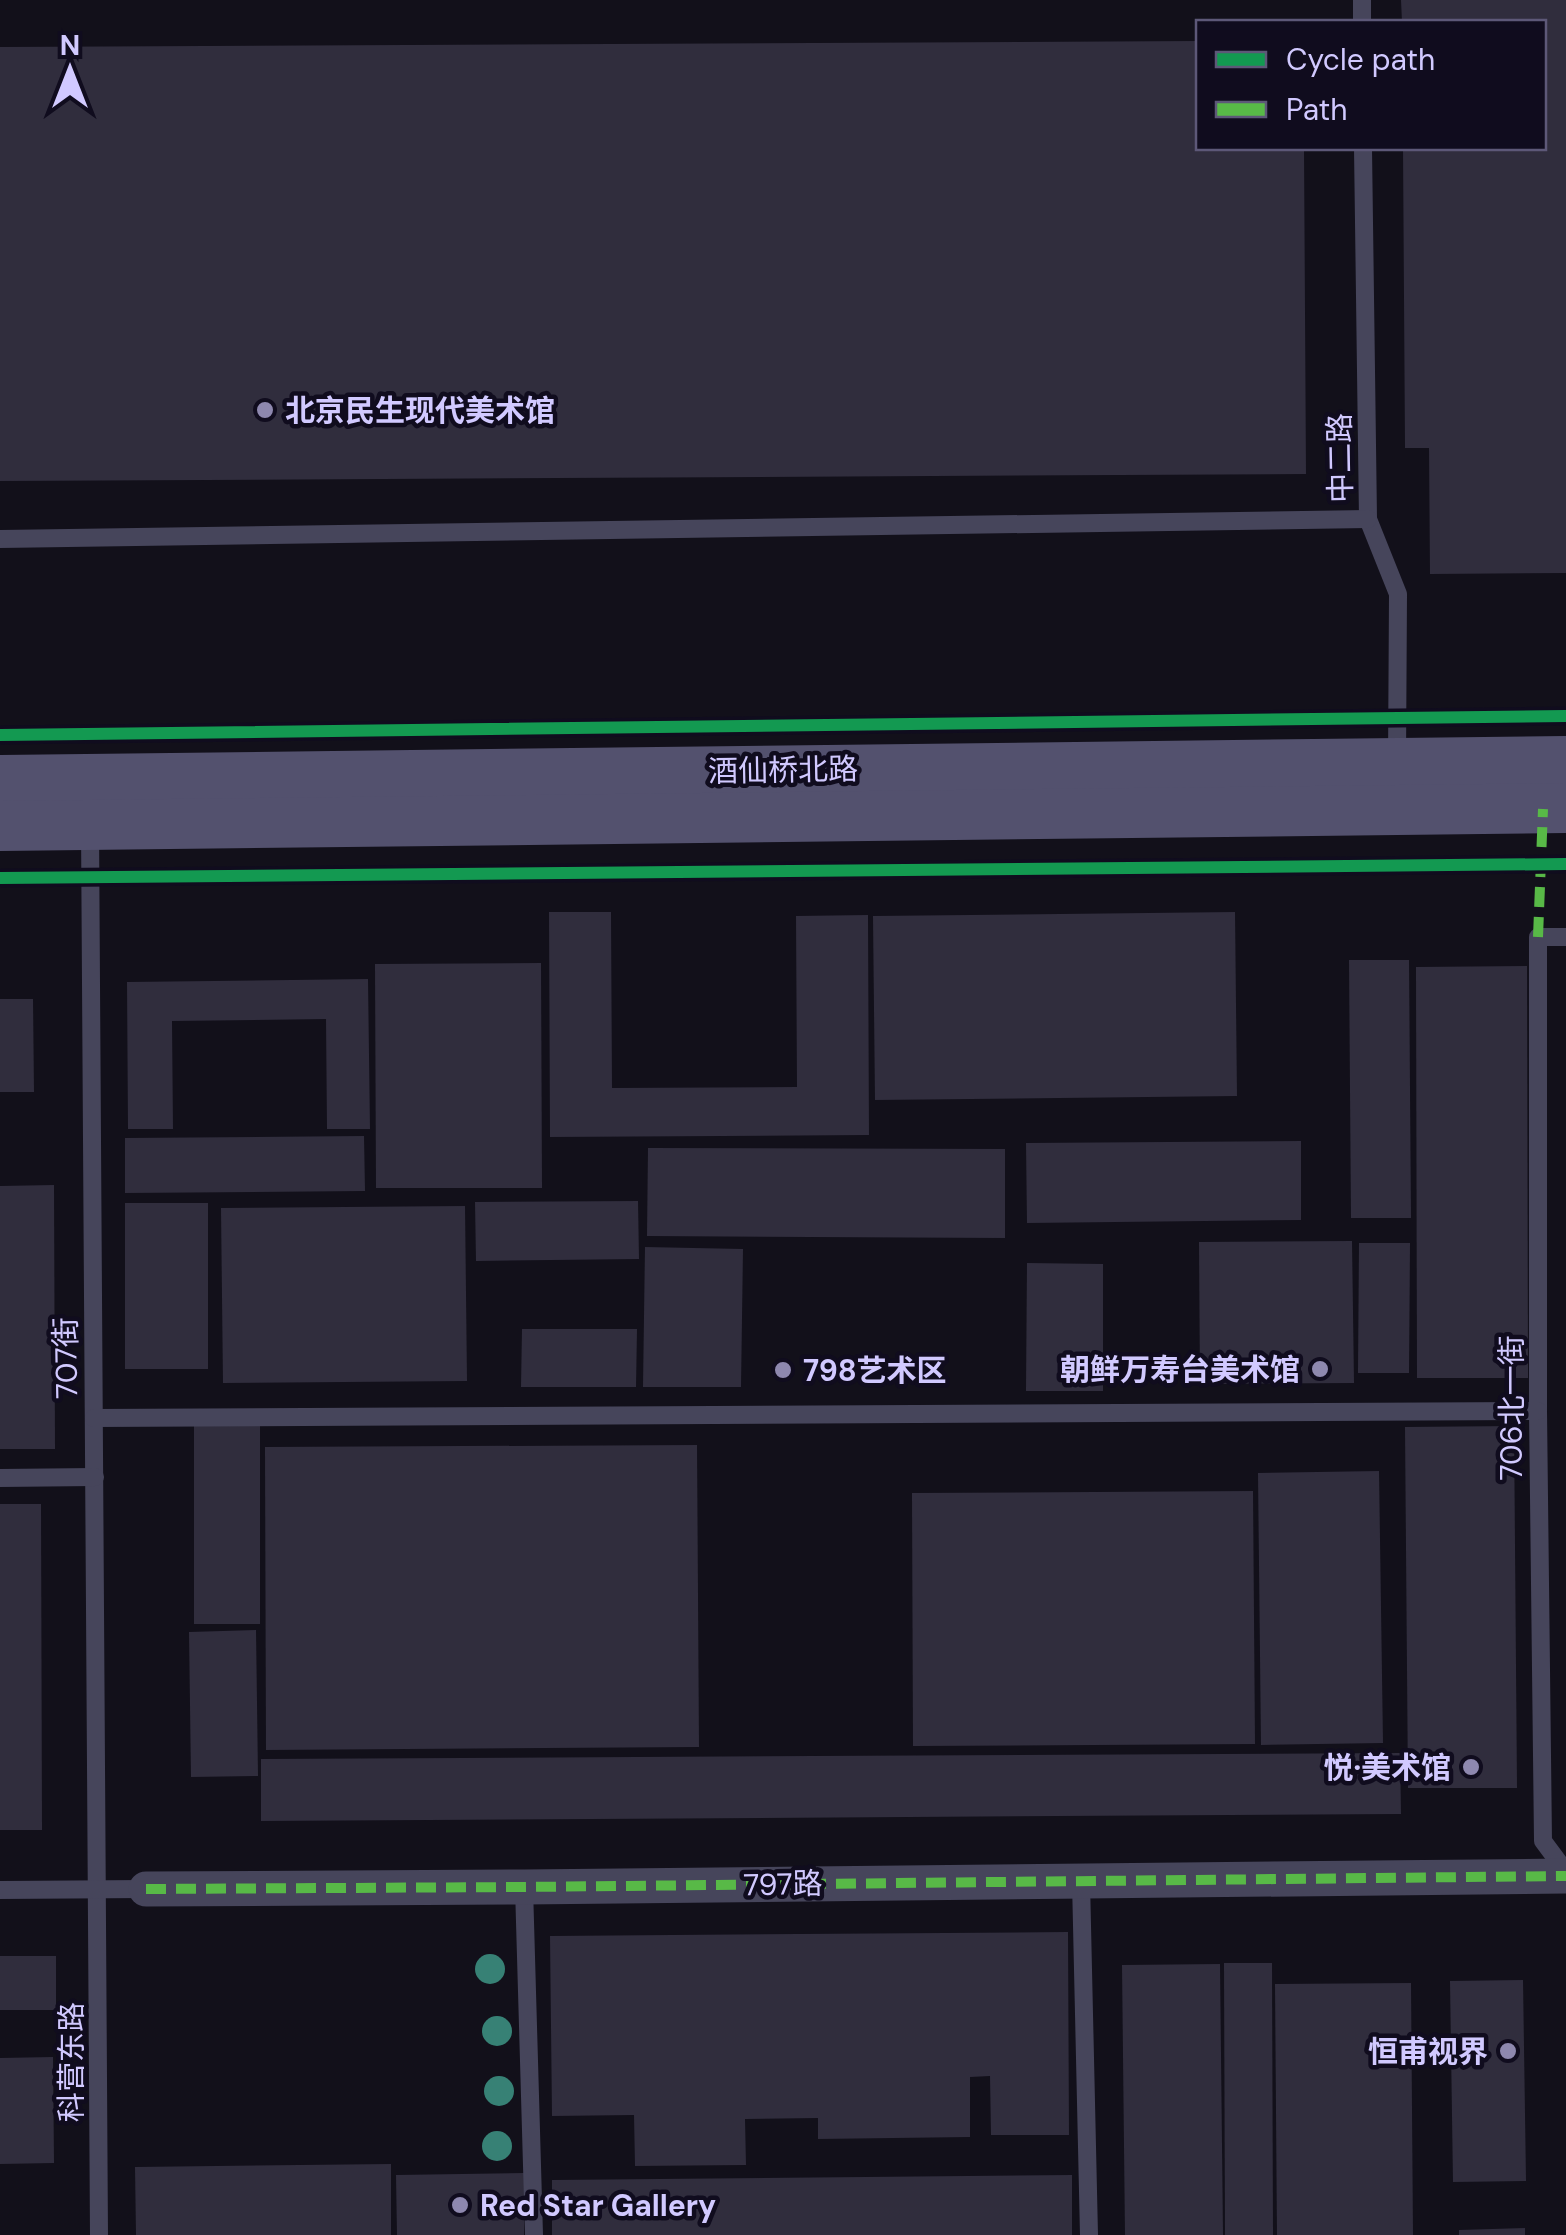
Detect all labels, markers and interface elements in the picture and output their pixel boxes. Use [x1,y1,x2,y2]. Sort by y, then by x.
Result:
north arrow [20,20,120,120]
legend [1196,20,1546,150]
text: N [60,27,80,64]
text: Cycle path [1286,40,1435,79]
text: Path [1286,90,1348,129]
place label: 北京民生现代美术馆 [285,391,555,430]
marker: 北京民生现代美术馆 [254,399,276,421]
street label: 中二路 [1320,413,1360,503]
street label: 酒仙桥北路 [708,749,858,791]
street label: 707街 [46,1317,86,1399]
street label: 706北一街 [1492,1336,1531,1480]
place label: 朝鲜万寿台美术馆 [1060,1350,1300,1389]
place label: 798艺术区 [803,1351,947,1390]
marker: 朝鲜万寿台美术馆 [1309,1358,1331,1380]
marker: 798艺术区 [772,1359,794,1381]
place label: 悦·美术馆 [1323,1748,1451,1787]
marker: 悦·美术馆 [1460,1756,1482,1778]
street label: 797路 [743,1864,823,1904]
street label: 科营东路 [52,2002,91,2122]
place label: 恒甫视界 [1368,2032,1488,2071]
marker: 恒甫视界 [1497,2040,1519,2062]
place label: Red Star Gallery [480,2186,716,2225]
marker: Red Star Gallery [449,2194,471,2216]

